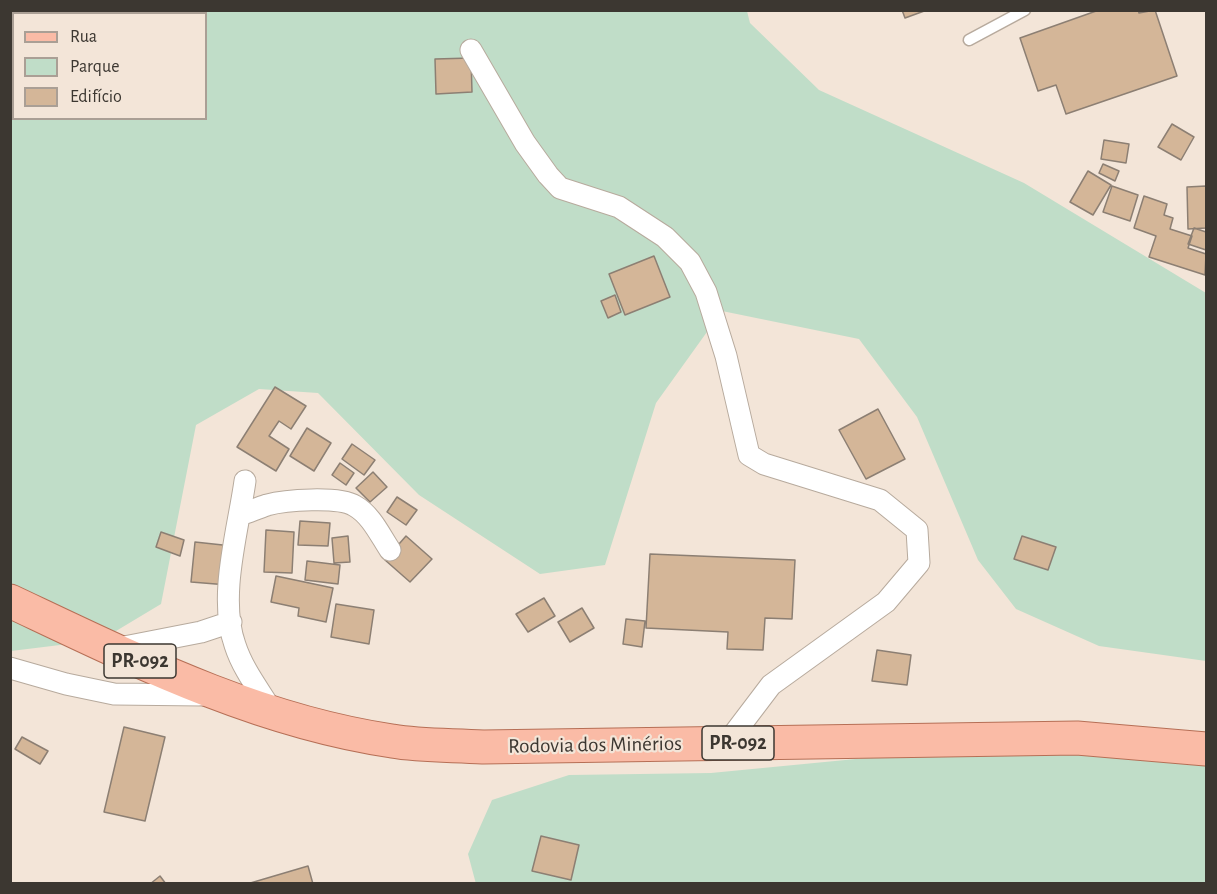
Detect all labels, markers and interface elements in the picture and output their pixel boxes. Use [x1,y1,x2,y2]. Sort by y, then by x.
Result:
legend [12,12,207,120]
text: Rua [70,28,97,46]
text: Parque [70,58,119,76]
text: Edifício [70,88,122,106]
road number: PR-092 [104,644,176,678]
road number: PR-092 [702,726,774,760]
street label: Rodovia dos Minérios [508,731,682,759]

